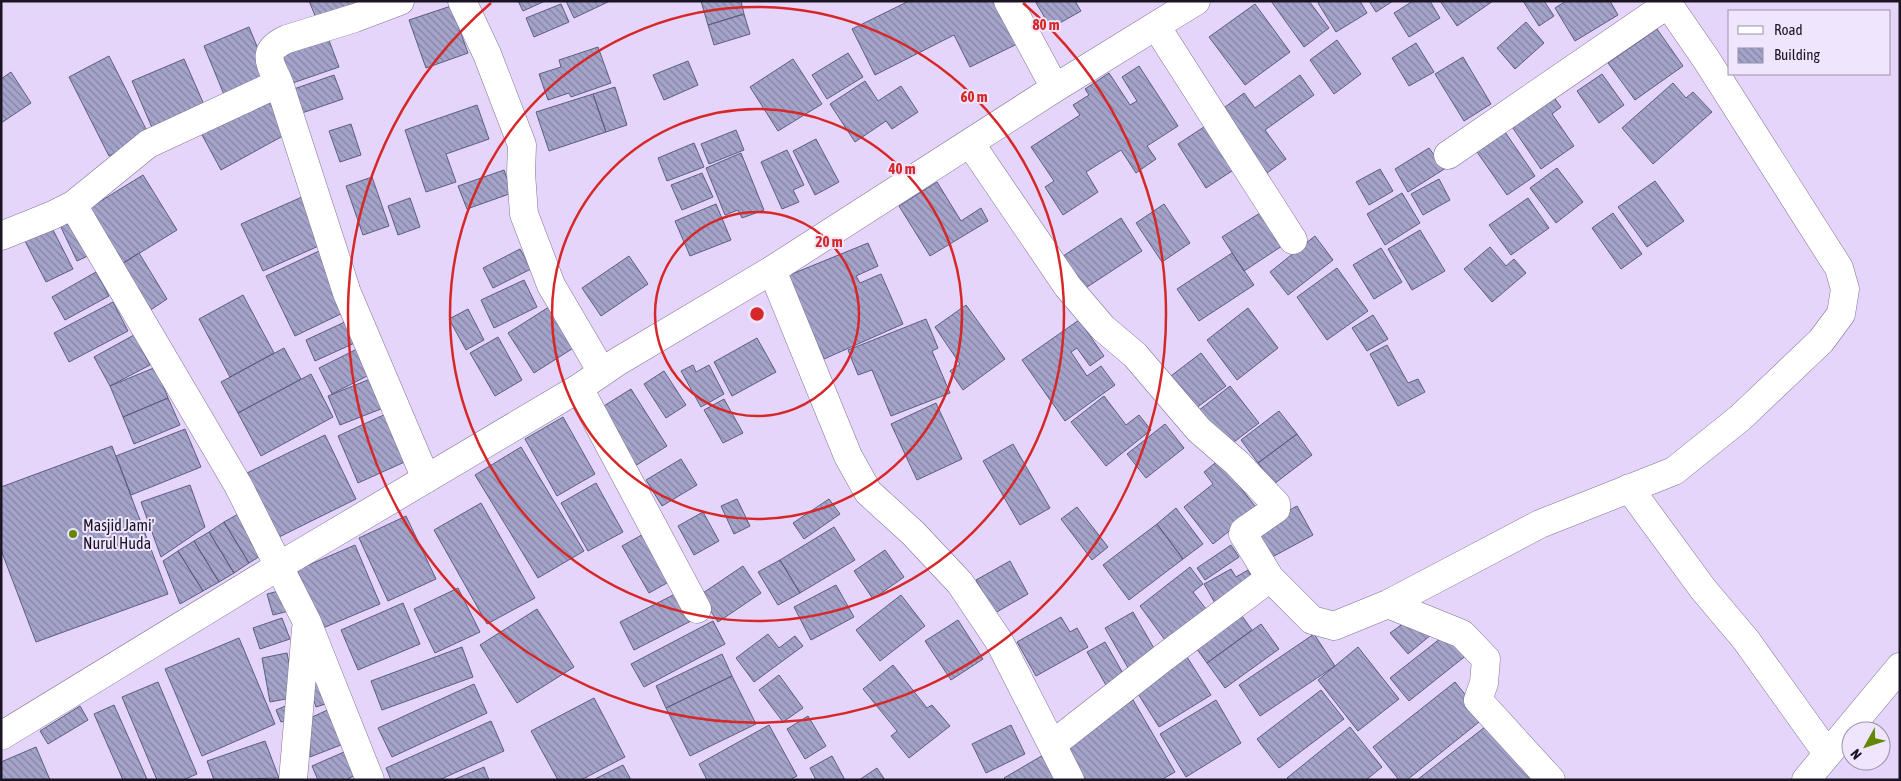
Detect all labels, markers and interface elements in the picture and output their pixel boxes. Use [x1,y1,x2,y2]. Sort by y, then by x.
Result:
legend [1728,10,1891,75]
text: 80 m [1033,16,1060,33]
text: Road [1774,21,1803,38]
text: Building [1774,46,1820,63]
text: 60 m [961,88,988,105]
text: 40 m [888,160,916,177]
text: 20 m [816,233,843,250]
centre of rings [748,305,766,323]
place label: Masjid Jami' Nurul Huda [83,516,155,552]
marker: Masjid Jami' Nurul Huda [67,528,79,540]
north arrow [1841,721,1891,771]
text: N [1847,746,1865,763]

